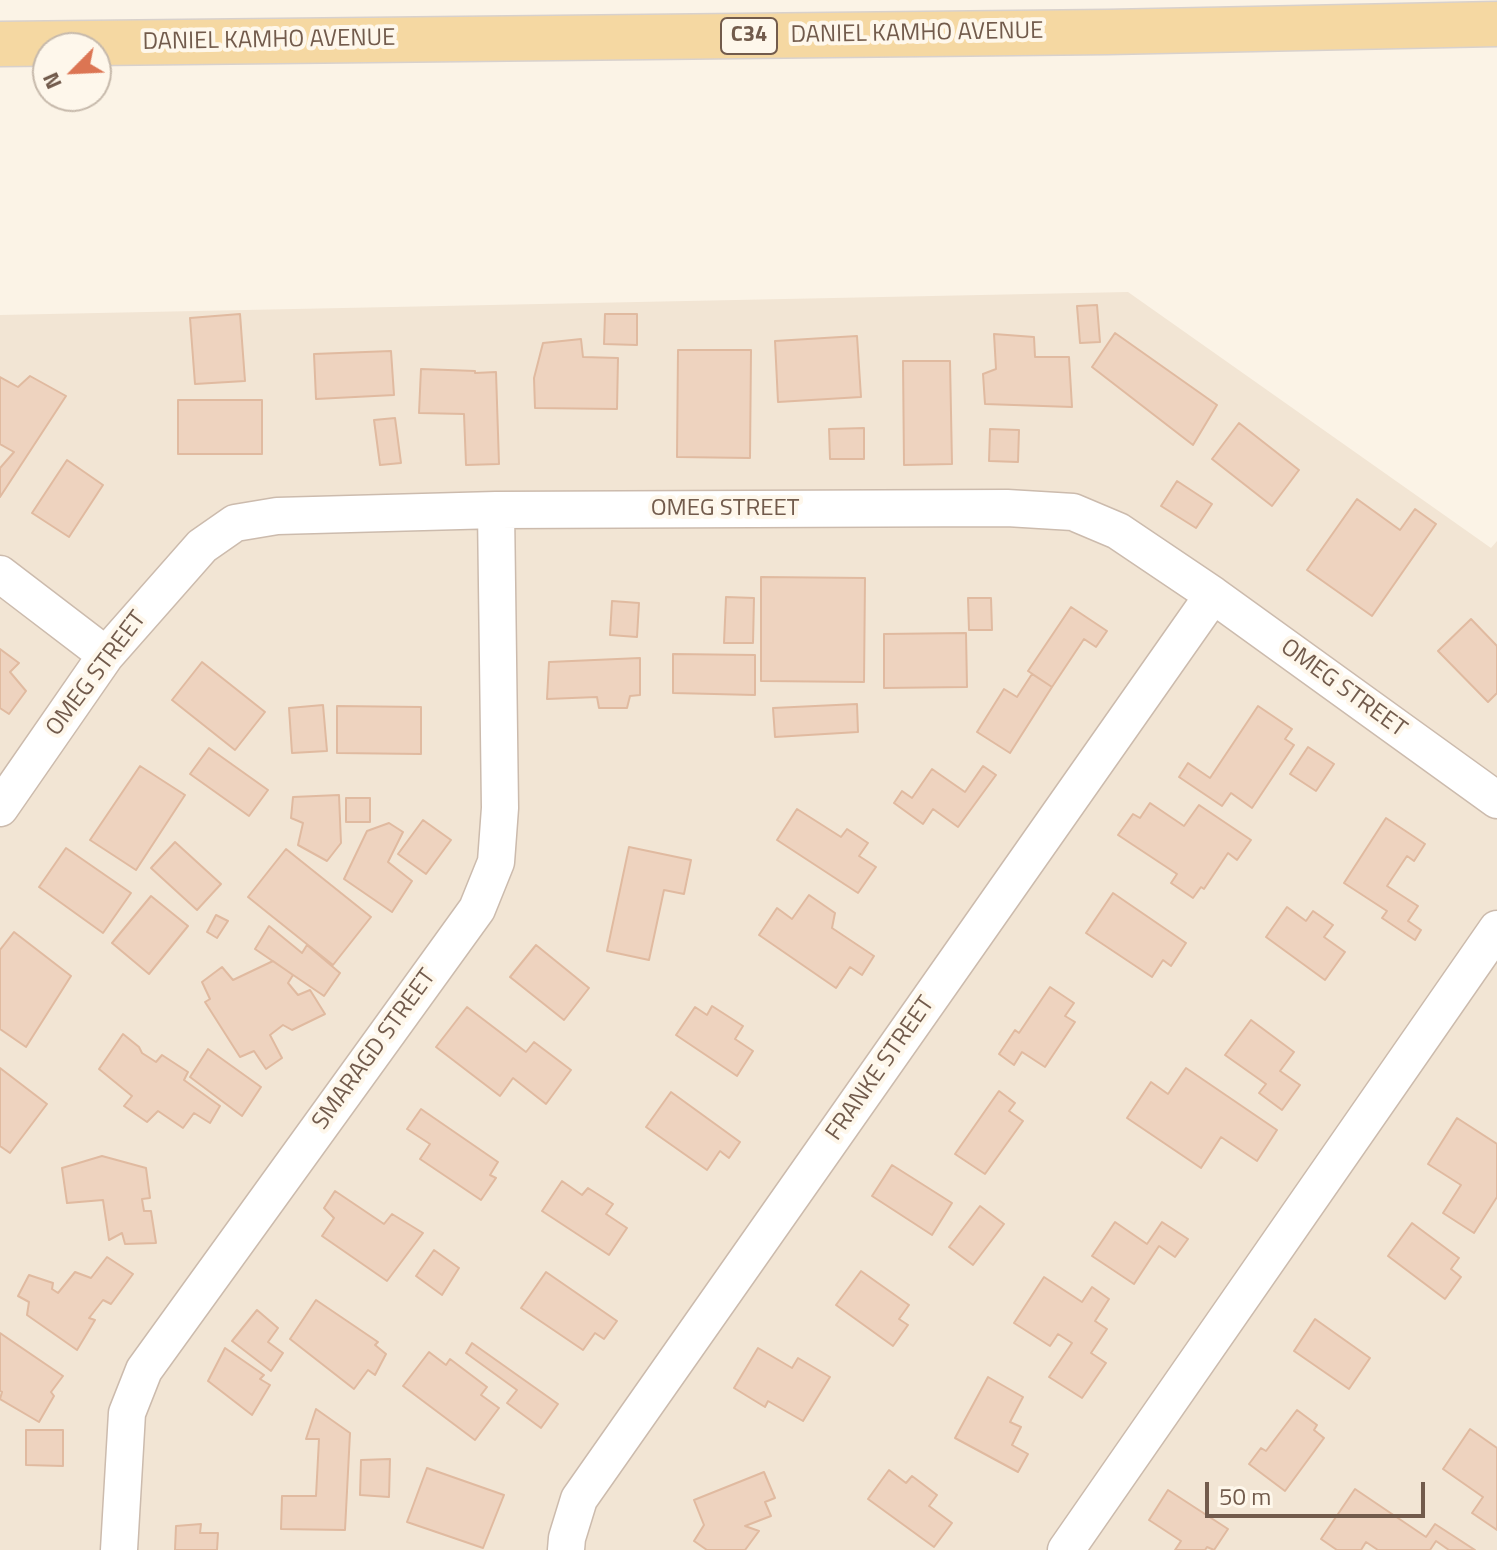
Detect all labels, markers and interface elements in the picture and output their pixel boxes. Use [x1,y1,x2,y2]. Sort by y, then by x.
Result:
street label: DANIEL KAMHO AVENUE [790,17,1044,51]
road number: C34 [721,18,777,54]
street label: DANIEL KAMHO AVENUE [142,24,396,58]
north arrow [32,32,112,112]
text: N [33,67,71,95]
street label: OMEG STREET [651,495,799,523]
street label: OMEG STREET [41,606,153,742]
street label: OMEG STREET [1274,634,1412,744]
street label: SMARAGD STREET [307,964,443,1136]
street label: FRANKE STREET [821,991,941,1147]
scale bar [1209,1466,1429,1516]
text: 50 m [1219,1478,1271,1514]

